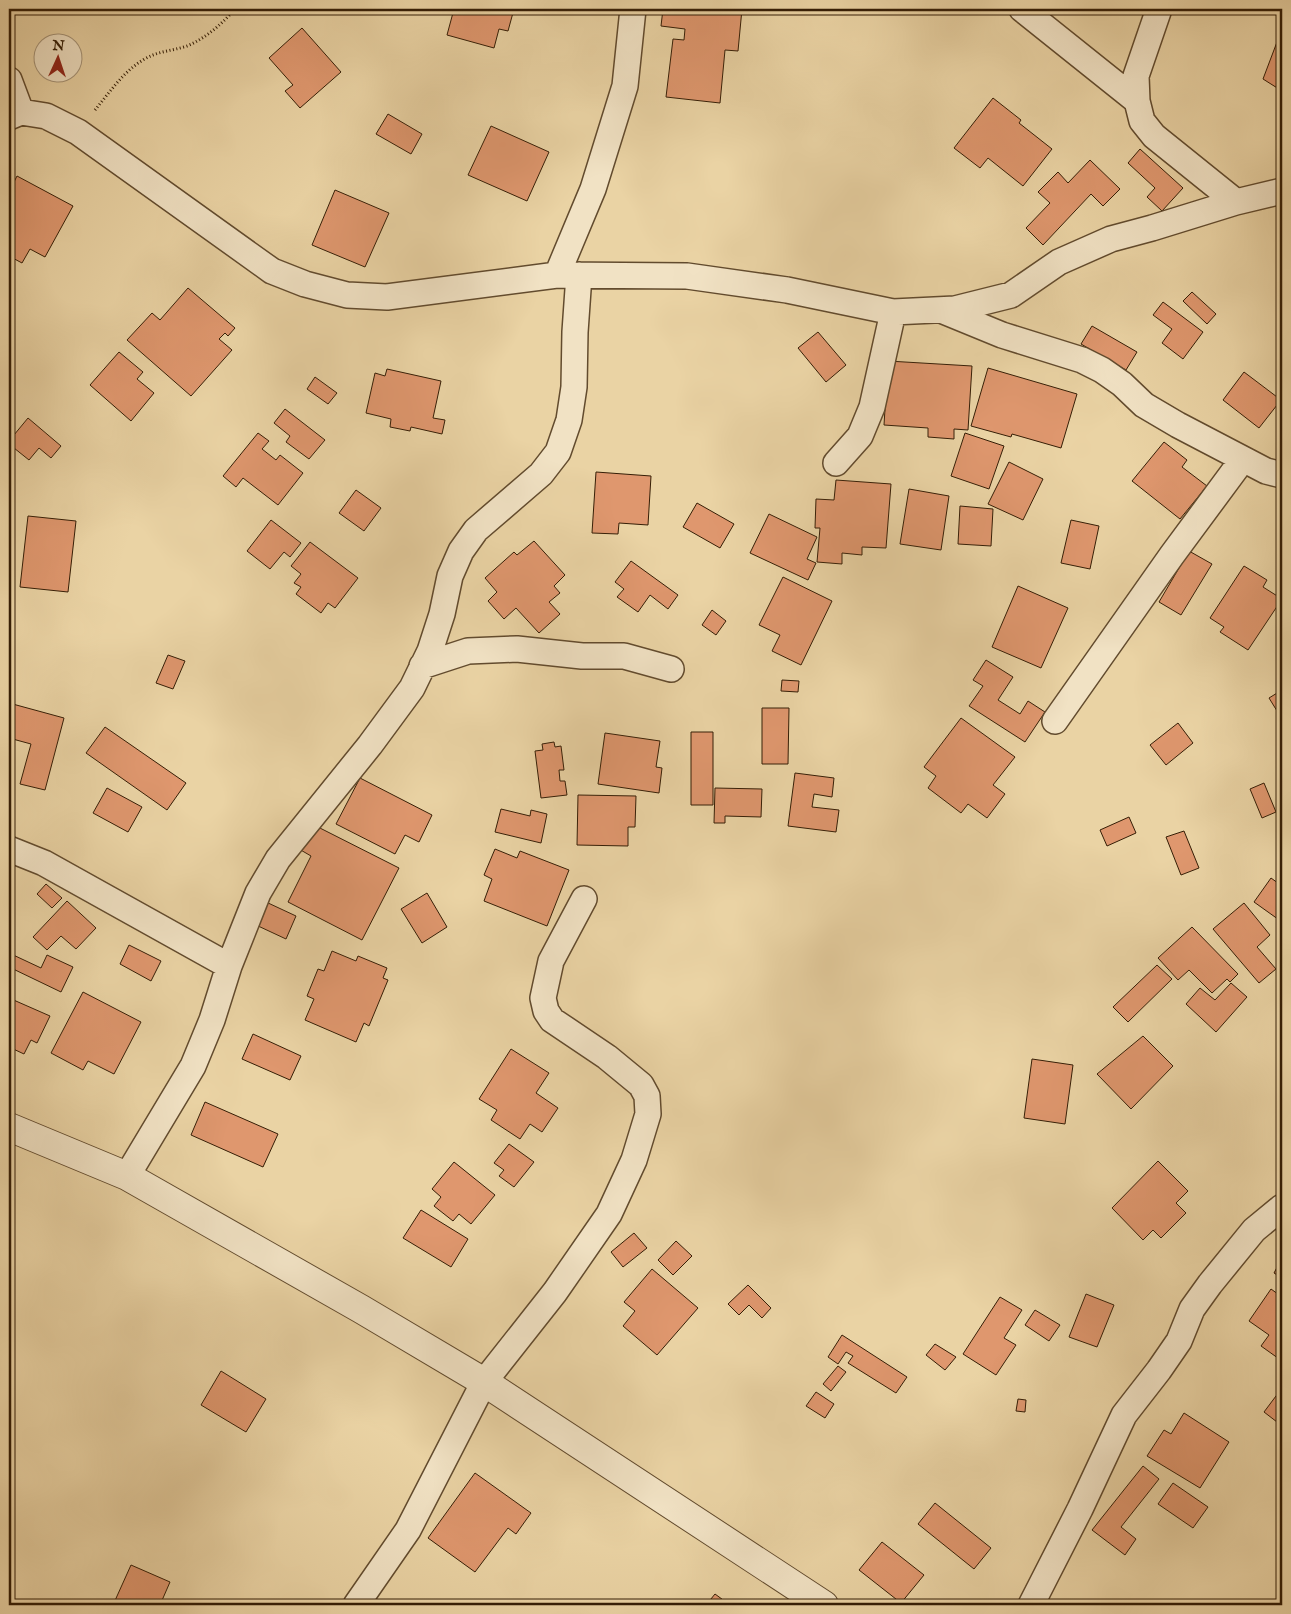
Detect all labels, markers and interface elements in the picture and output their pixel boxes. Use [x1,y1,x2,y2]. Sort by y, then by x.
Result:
north arrow [32,32,82,82]
text: N [51,37,65,55]

